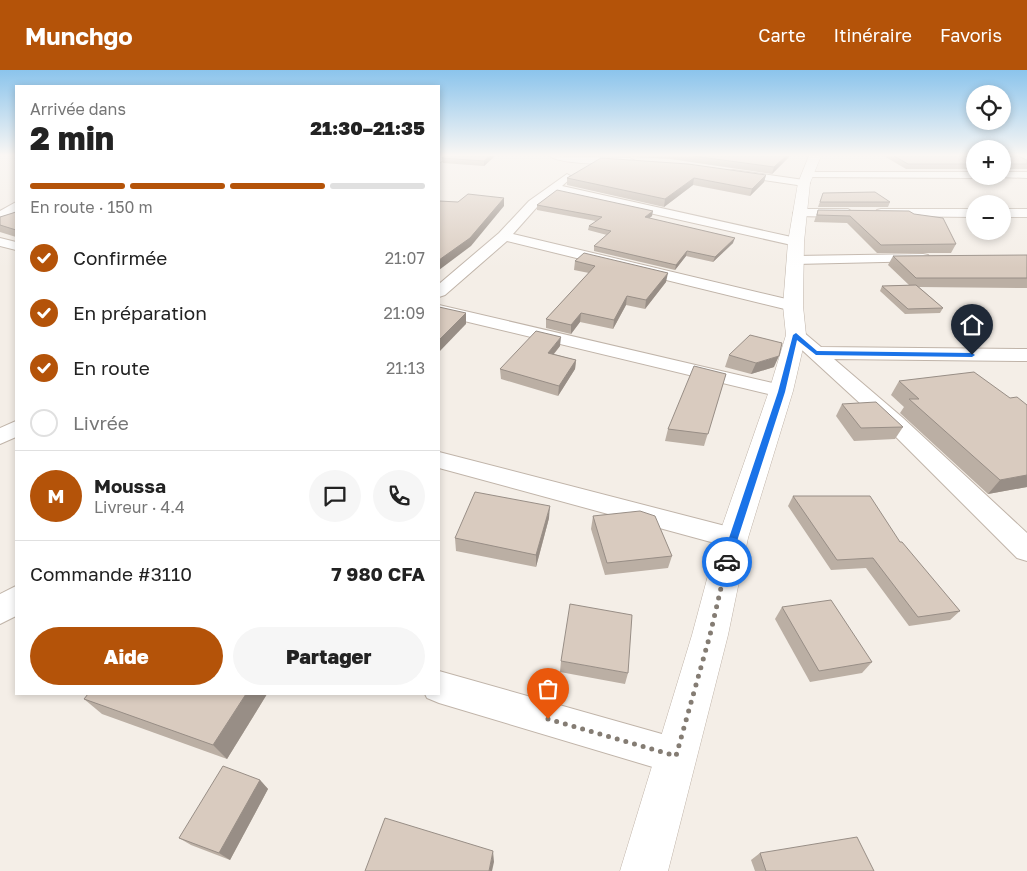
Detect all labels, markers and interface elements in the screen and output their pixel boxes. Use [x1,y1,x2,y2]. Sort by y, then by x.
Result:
text: Munchgo [25,21,133,50]
text: Carte [758,24,806,46]
text: Itinéraire [834,24,912,46]
text: Favoris [940,24,1002,46]
map controls [966,85,1011,240]
button: locate [966,85,1011,130]
text: Arrivée dans [30,99,126,119]
text: 21:30–21:35 [310,116,425,139]
text: 2 min [30,119,114,157]
button: + [966,140,1011,185]
button: − [966,195,1011,240]
text: En route · 150 m [30,197,153,217]
icon: check [30,244,58,272]
text: Confirmée [73,246,167,269]
text: 21:07 [385,248,425,268]
icon: check [30,299,58,327]
text: En préparation [73,301,207,324]
text: 21:09 [384,303,425,323]
pin [951,304,993,355]
icon: home [958,311,986,339]
icon: check [30,354,58,382]
text: En route [73,356,150,379]
text: 21:13 [386,358,425,378]
text: Livrée [73,411,129,434]
button: chat [309,470,361,522]
button: phone [373,470,425,522]
text: Moussa [94,474,166,497]
text: M [48,484,64,507]
text: Livreur · 4.4 [94,497,185,517]
courier [702,537,752,587]
icon: car [713,548,741,576]
text: Commande #3110 [30,562,192,585]
text: 7 980 CFA [331,562,425,585]
button: Aide [30,627,223,685]
button: Partager [233,627,425,685]
pin [527,668,569,719]
icon: bag [534,675,562,703]

